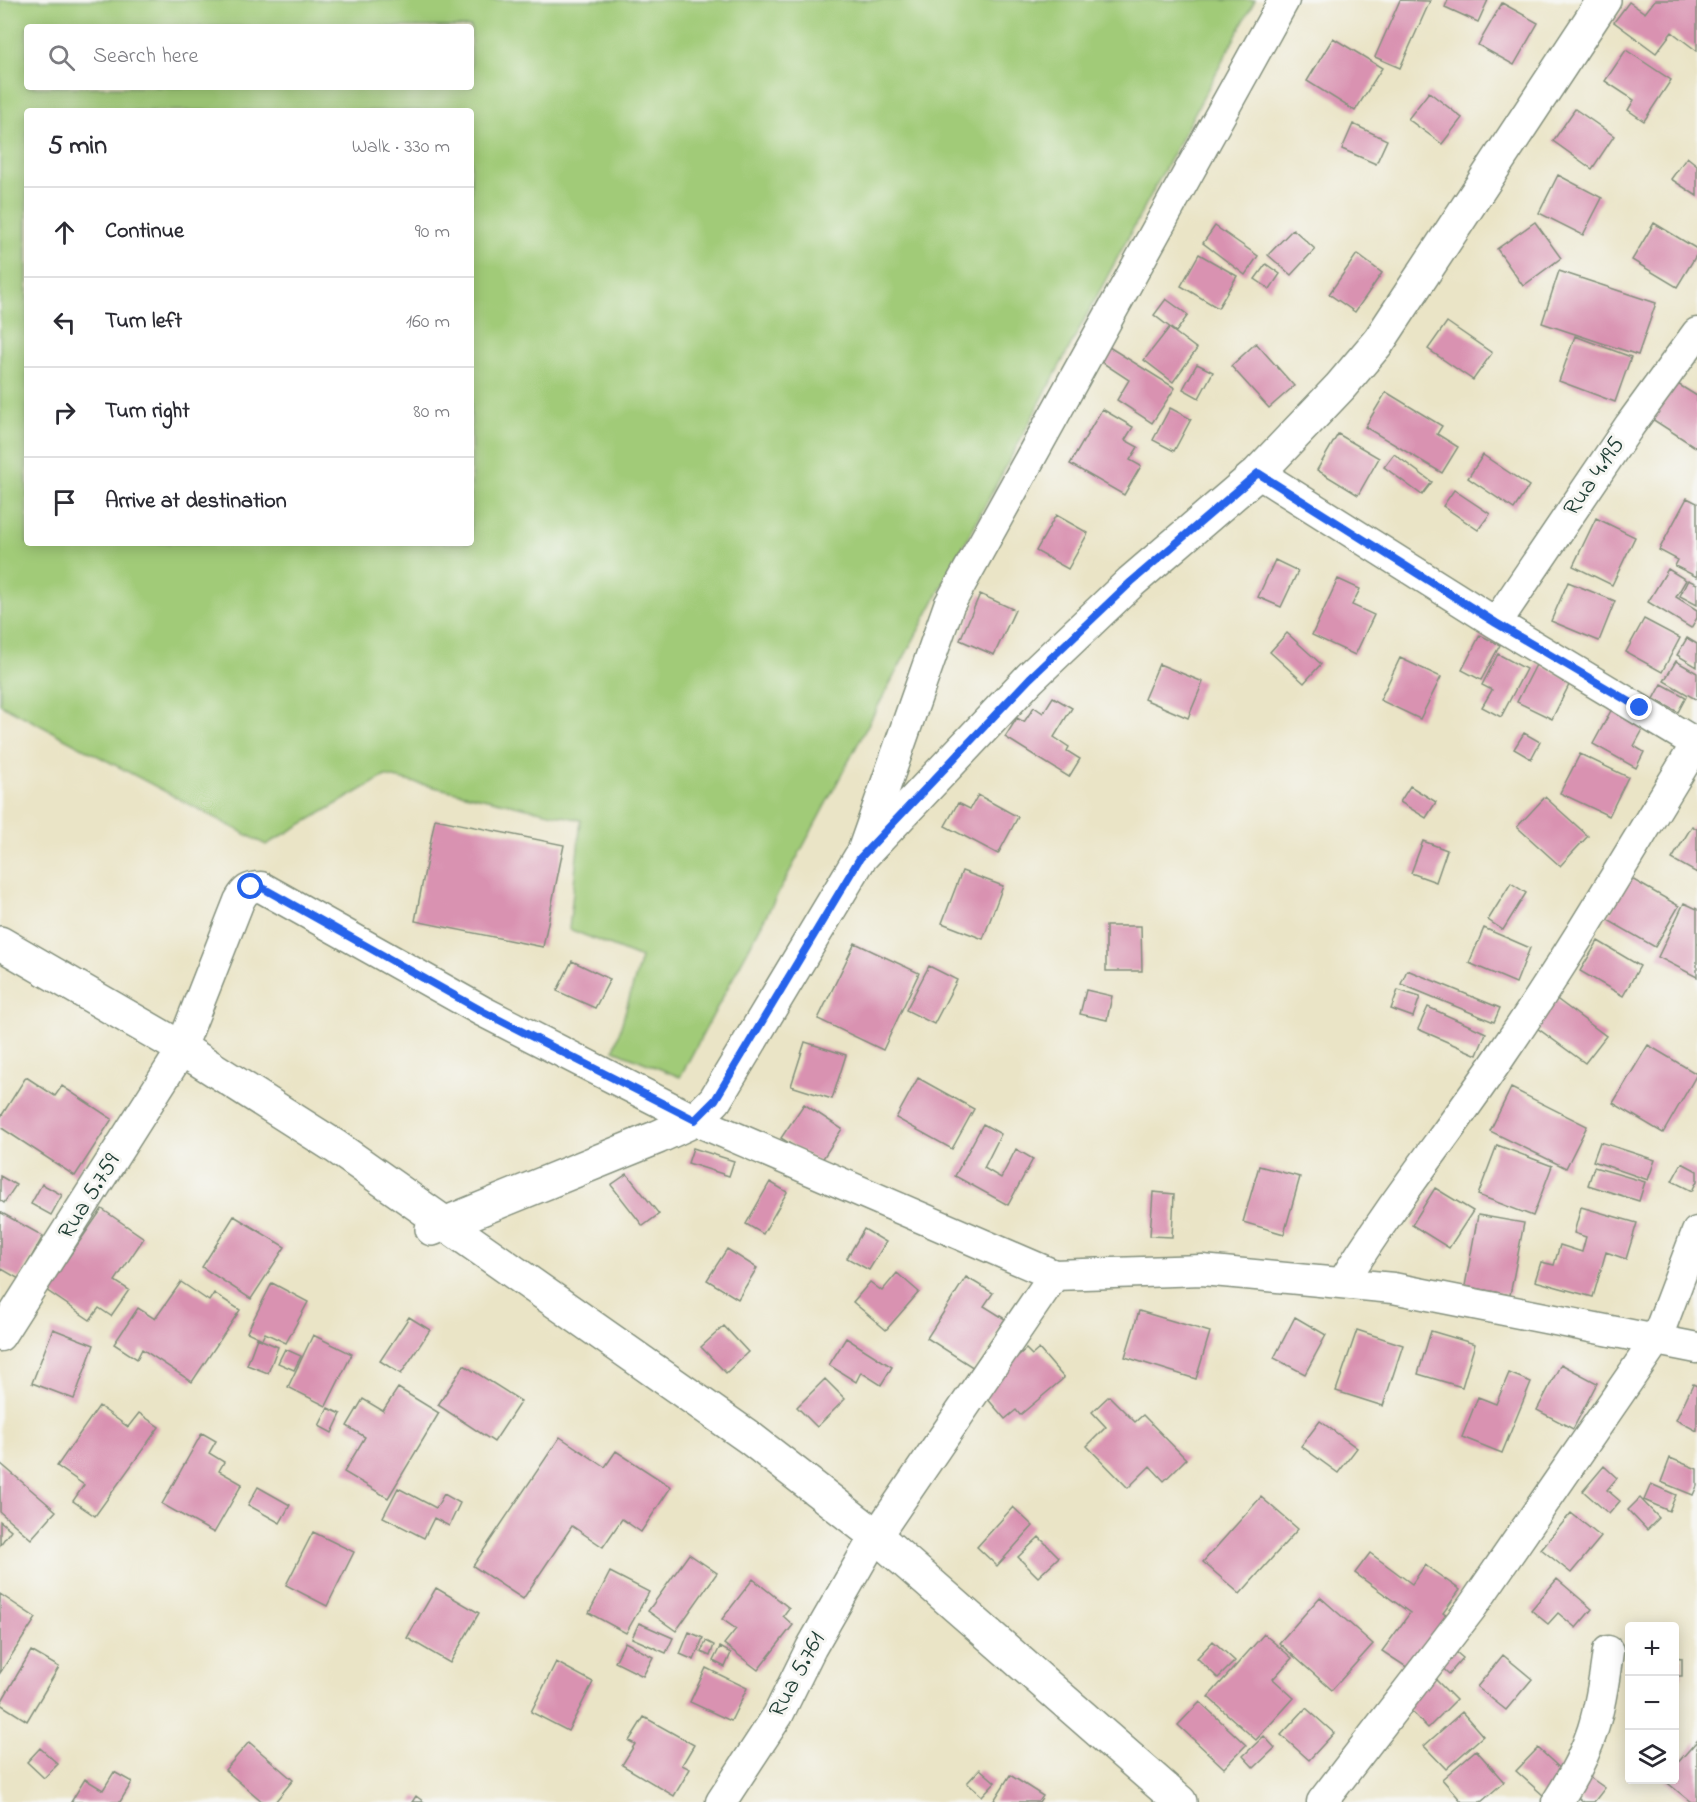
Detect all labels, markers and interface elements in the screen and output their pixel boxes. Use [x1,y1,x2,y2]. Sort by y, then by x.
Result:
search box [24,24,474,90]
icon: search [45,41,78,74]
text: Search here [93,41,198,73]
text: 5 min [48,128,107,166]
text: Walk · 330 m [352,133,450,162]
icon: ahead [48,216,81,249]
text: Continue [105,216,184,248]
text: 90 m [415,218,450,247]
icon: left [48,306,81,339]
text: Turn left [105,306,182,338]
text: 160 m [406,308,450,337]
icon: right [48,396,81,429]
text: Turn right [105,396,190,428]
text: 80 m [413,398,450,427]
street label: Rua 4.195 [1556,430,1635,524]
icon: arrive [48,486,81,519]
text: Arrive at destination [105,486,287,518]
route end [1626,694,1652,720]
route start [237,873,263,899]
street label: Rua 5.759 [50,1147,131,1247]
map controls [1625,1622,1679,1784]
button: + [1625,1622,1679,1676]
street label: Rua 5.761 [761,1626,835,1724]
button: − [1625,1676,1679,1730]
button: layers [1625,1730,1679,1784]

